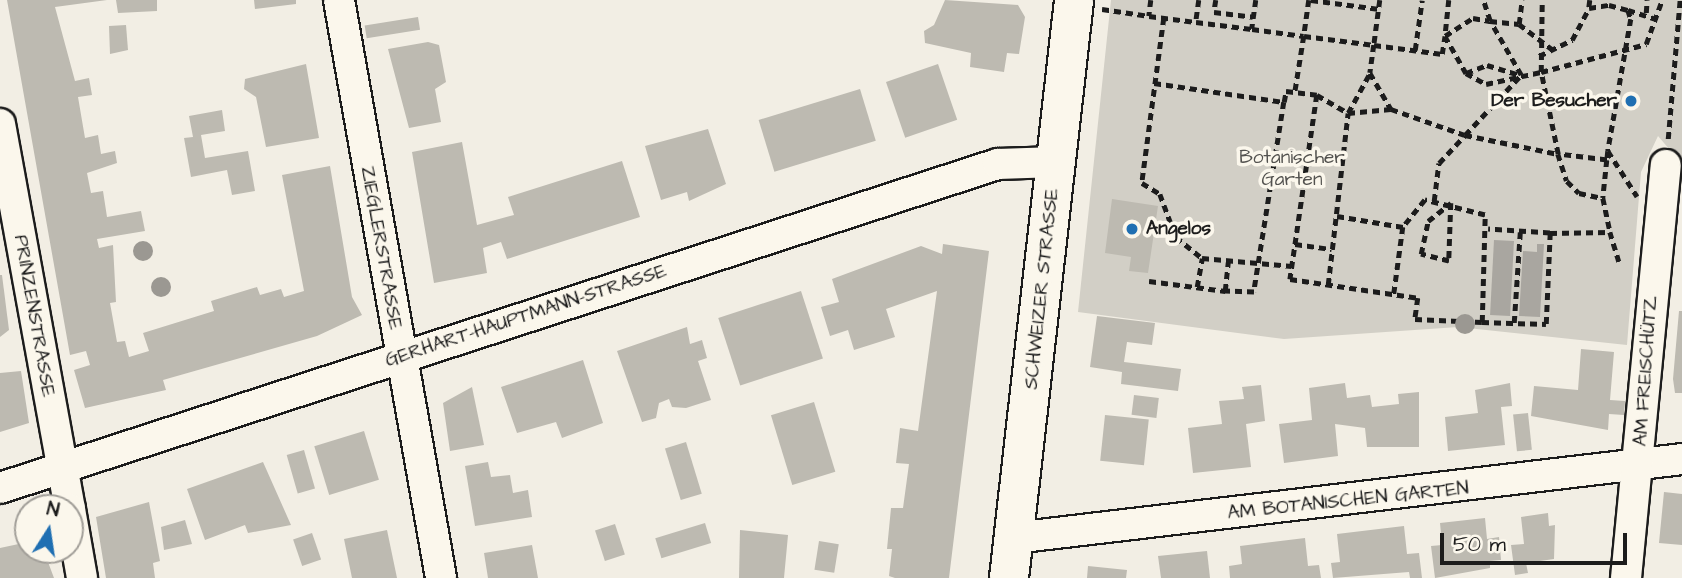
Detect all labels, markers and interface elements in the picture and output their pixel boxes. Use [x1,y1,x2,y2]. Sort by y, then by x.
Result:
place label: Der Besucher [1491,90,1617,112]
marker: Der Besucher [1623,93,1639,109]
park label: Botanischer Garten [1239,147,1345,191]
street label: ZIEGLERSTRASSE [355,165,407,331]
street label: SCHWEIZER STRASSE [1020,187,1064,391]
place label: Angelos [1146,218,1211,240]
marker: Angelos [1124,221,1140,237]
street label: PRINZENSTRASSE [9,233,59,399]
street label: GERHART-HAUPTMANN-STRASSE [383,260,669,372]
street label: AM FREISCHÜTZ [1629,295,1663,447]
street label: AM BOTANISCHEN GARTEN [1226,477,1470,525]
north arrow [14,494,84,564]
text: N [44,495,62,524]
scale bar [1444,518,1631,562]
text: 50 m [1453,530,1506,559]

